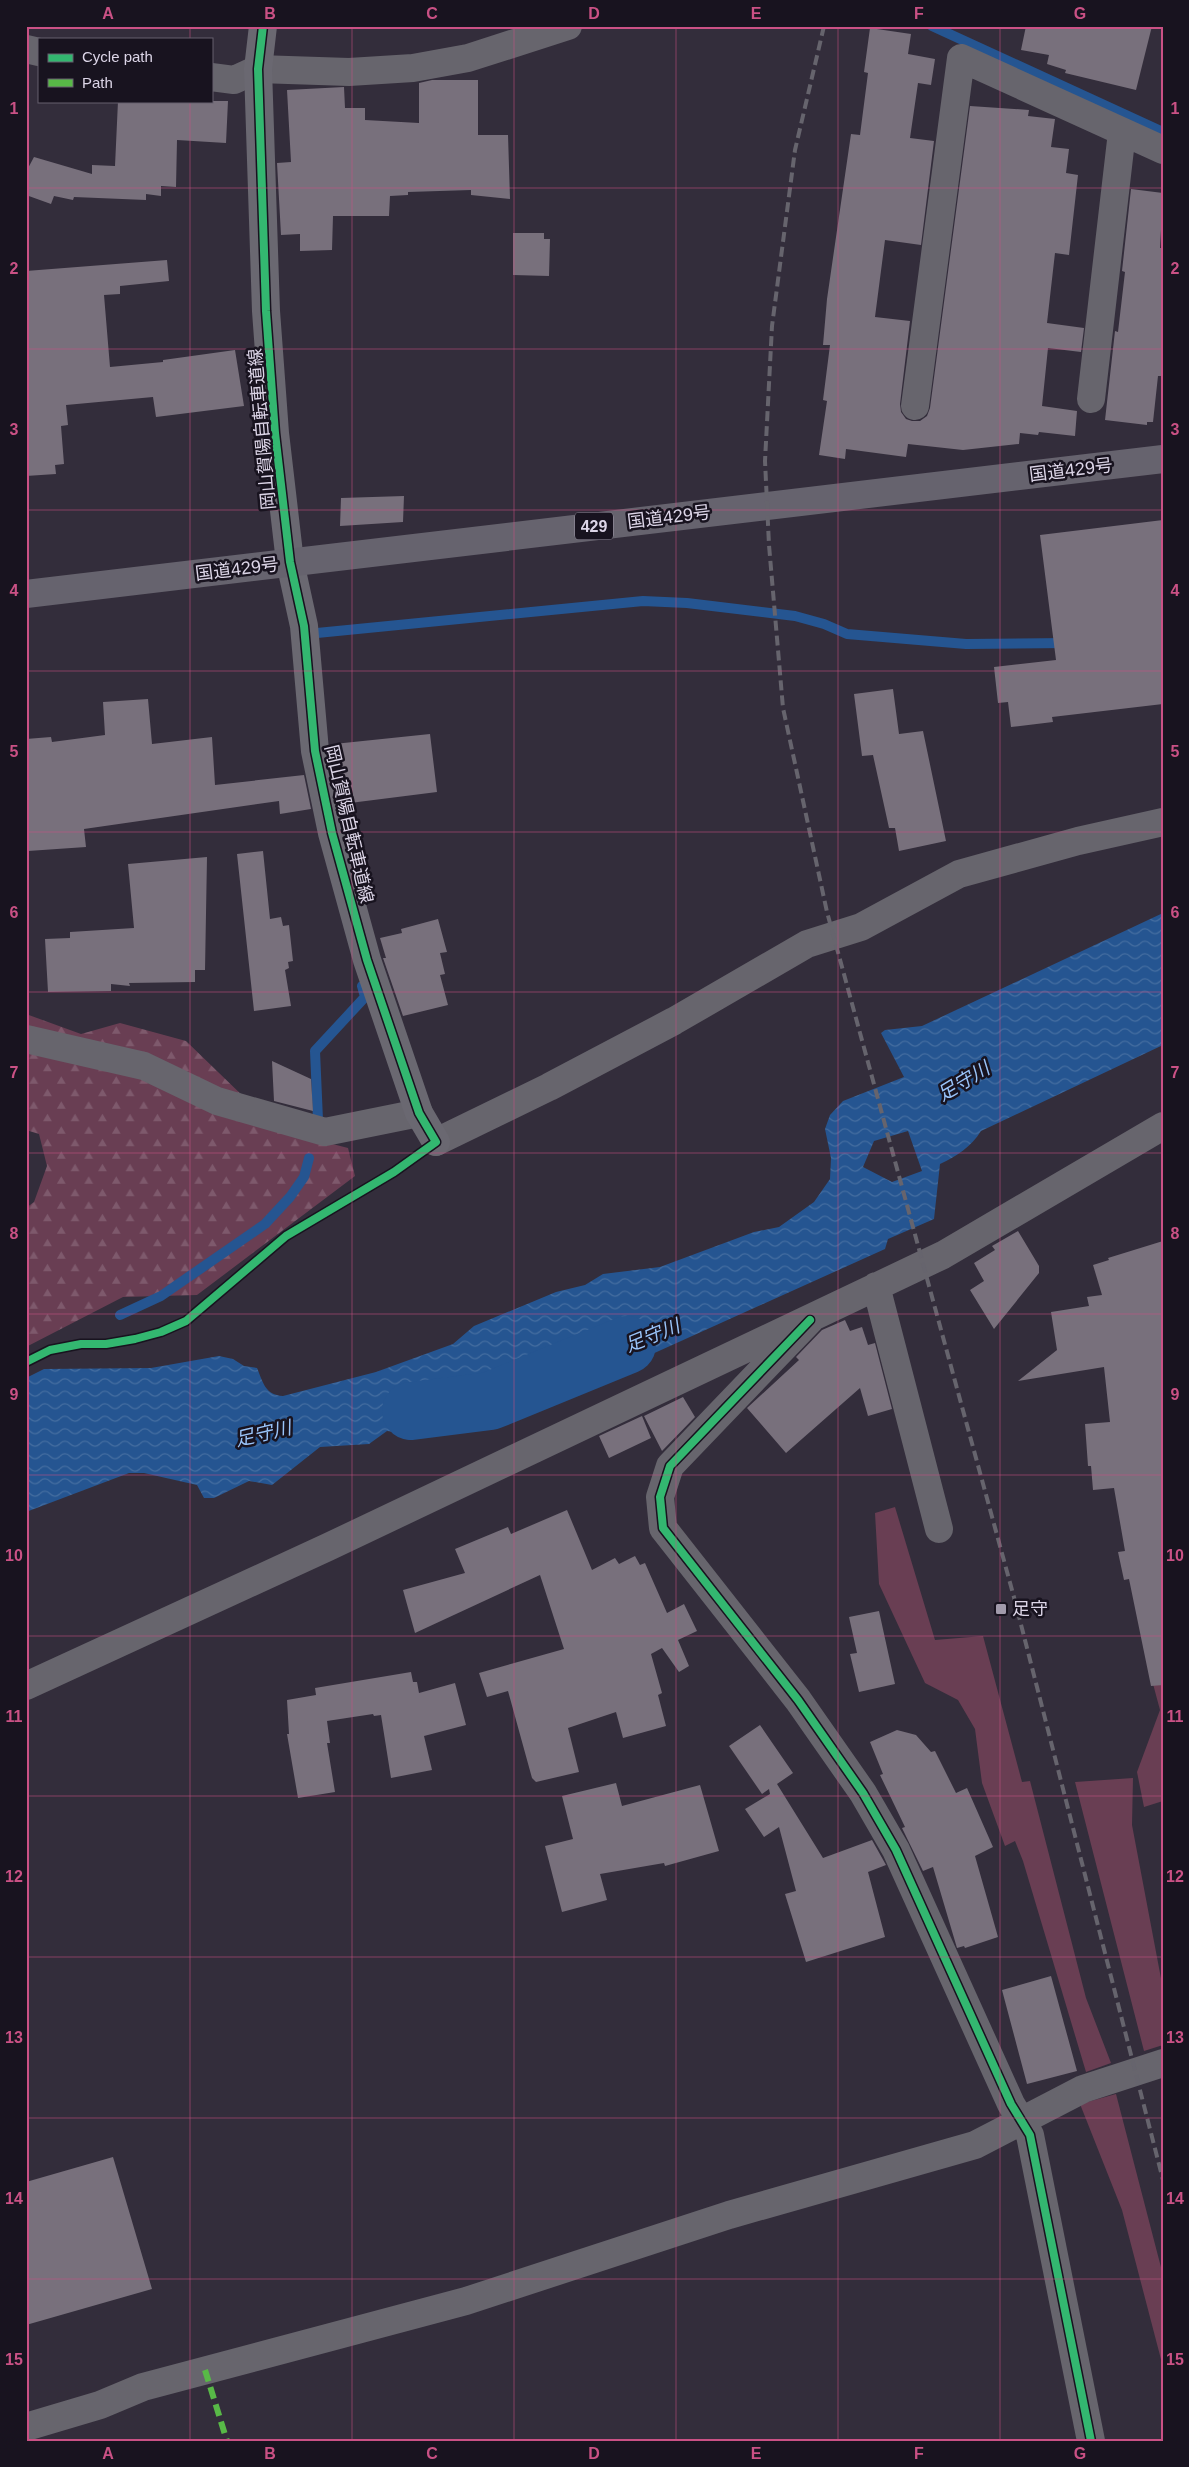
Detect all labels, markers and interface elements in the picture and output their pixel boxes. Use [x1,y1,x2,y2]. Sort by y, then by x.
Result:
text: A [102,5,114,22]
text: B [264,5,276,22]
text: C [426,5,438,22]
text: D [588,5,600,22]
text: E [751,5,762,22]
text: F [914,5,924,22]
text: G [1074,5,1086,22]
legend [38,38,212,102]
text: Cycle path [82,48,153,65]
text: Path [82,74,113,91]
text: 1 [10,100,19,117]
text: 1 [1171,100,1180,117]
text: 2 [10,260,19,277]
text: 2 [1171,260,1180,277]
street label: 岡山賀陽自転車道線 [245,347,279,511]
text: 3 [10,421,19,438]
text: 3 [1171,421,1180,438]
street label: 国道429号 [1028,455,1114,485]
street label: 国道429号 [626,502,712,532]
road number: 429 [575,512,613,540]
street label: 国道429号 [194,554,280,584]
text: 4 [10,582,19,599]
text: 4 [1171,582,1180,599]
text: 5 [10,743,19,760]
street label: 岡山賀陽自転車道線 [321,743,377,905]
text: 5 [1171,743,1180,760]
text: 6 [10,904,19,921]
text: 6 [1171,904,1180,921]
water label: 足守川 [933,1057,995,1105]
text: 7 [10,1064,19,1081]
text: 7 [1171,1064,1180,1081]
text: 8 [10,1225,19,1242]
text: 8 [1171,1225,1180,1242]
water label: 足守川 [622,1314,684,1356]
text: 9 [10,1386,19,1403]
text: 9 [1171,1386,1180,1403]
water label: 足守川 [233,1416,295,1450]
text: 10 [5,1547,23,1564]
text: 10 [1166,1547,1184,1564]
place label: 足守 [1012,1599,1048,1619]
marker: 足守 [994,1602,1008,1616]
text: 11 [6,1708,23,1725]
text: 11 [1167,1708,1184,1725]
text: 12 [5,1868,23,1885]
text: 12 [1166,1868,1184,1885]
text: 13 [5,2029,23,2046]
text: 13 [1166,2029,1184,2046]
text: 14 [5,2190,23,2207]
text: 14 [1166,2190,1184,2207]
text: 15 [5,2351,23,2368]
text: 15 [1166,2351,1184,2368]
text: A [102,2445,114,2462]
text: B [264,2445,276,2462]
text: C [426,2445,438,2462]
text: D [588,2445,600,2462]
text: E [751,2445,762,2462]
text: F [914,2445,924,2462]
text: G [1074,2445,1086,2462]

